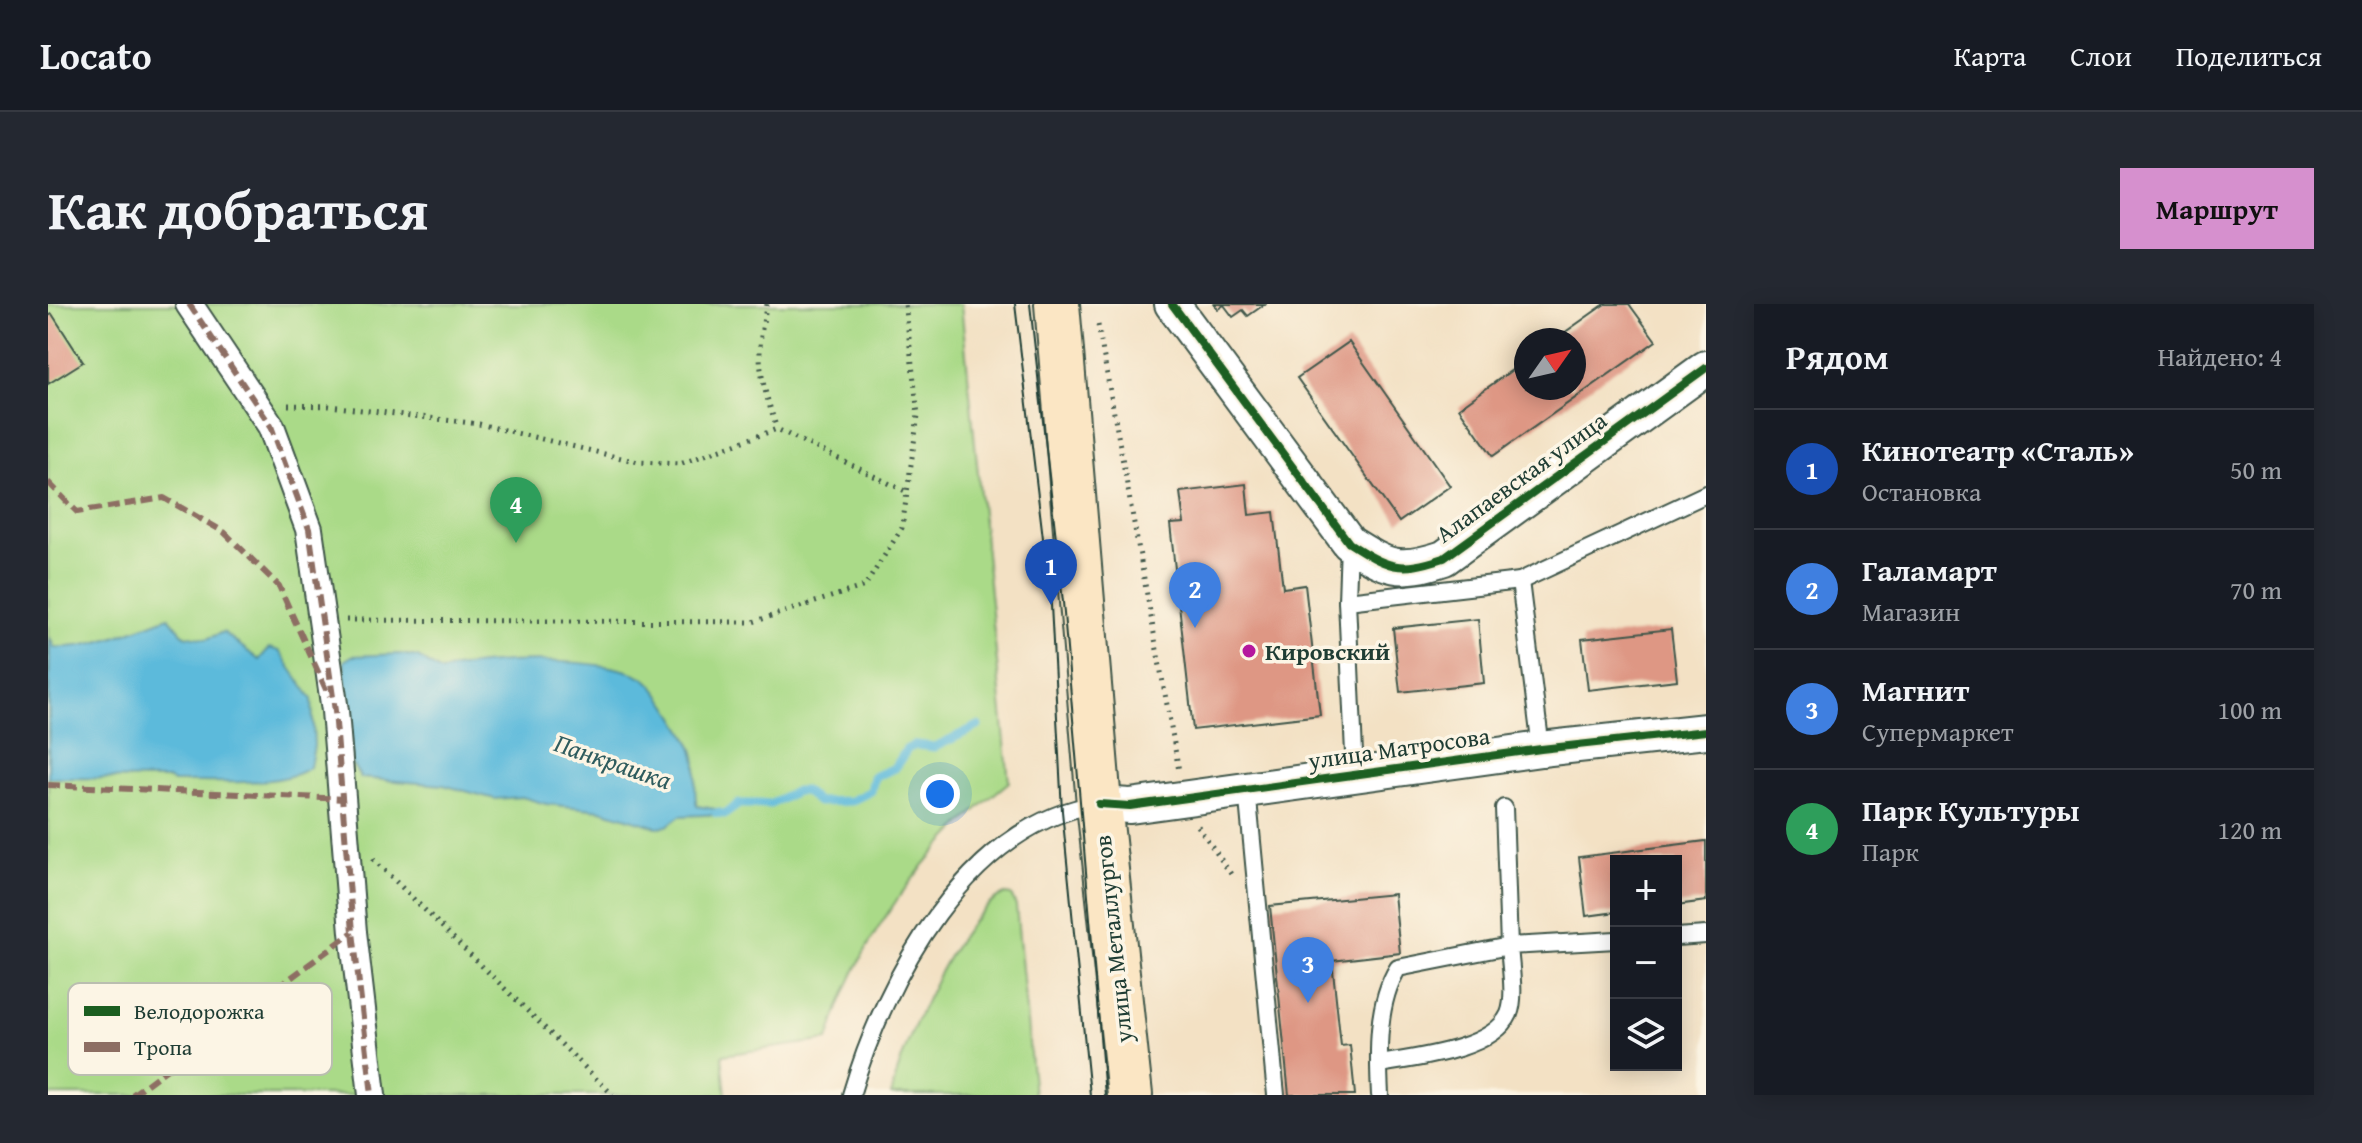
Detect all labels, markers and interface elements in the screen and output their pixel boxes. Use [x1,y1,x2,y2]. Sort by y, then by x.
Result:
text: Locato [40,27,152,83]
text: Карта [1954,35,2026,76]
text: Слои [2070,35,2132,76]
text: Поделиться [2176,35,2322,76]
text: Как добраться [48,167,428,250]
button: Маршрут [2120,168,2314,249]
north arrow [1514,328,1586,400]
text: Рядом [1786,332,1889,381]
text: Найдено: 4 [2158,337,2282,376]
street label: Алапаевская улица [1428,403,1614,551]
text: Кинотеатр «Сталь» [1862,428,2134,472]
text: 1 [1805,450,1819,489]
text: 50 m [2230,450,2282,489]
text: Остановка [1862,472,1981,511]
pin: 4 [490,477,542,543]
pin: 1 [1025,539,1077,605]
text: Галамарт [1862,548,1997,592]
pin: 2 [1169,562,1221,628]
text: 2 [1805,570,1819,609]
text: 70 m [2230,570,2282,609]
text: Магазин [1862,592,1960,631]
place label: Кировский [1265,634,1390,669]
marker: Кировский [1240,642,1258,660]
text: Магнит [1862,668,1969,712]
text: 3 [1805,690,1819,729]
text: 100 m [2217,690,2282,729]
text: Супермаркет [1862,712,2014,751]
street label: улица Матросова [1305,718,1493,778]
water label: Панкрашка [549,723,677,799]
your location [920,774,960,814]
text: Парк Культуры [1862,788,2079,832]
text: 4 [1805,810,1819,849]
text: 120 m [2217,810,2282,849]
text: Парк [1862,832,1919,871]
street label: улица Металлургов [1085,833,1141,1046]
map controls [1610,855,1682,1071]
button: + [1610,855,1682,927]
button: − [1610,927,1682,999]
pin: 3 [1282,937,1334,1003]
legend [68,983,332,1075]
text: Велодорожка [134,995,265,1027]
button: layers [1610,999,1682,1071]
text: Тропа [134,1031,193,1063]

